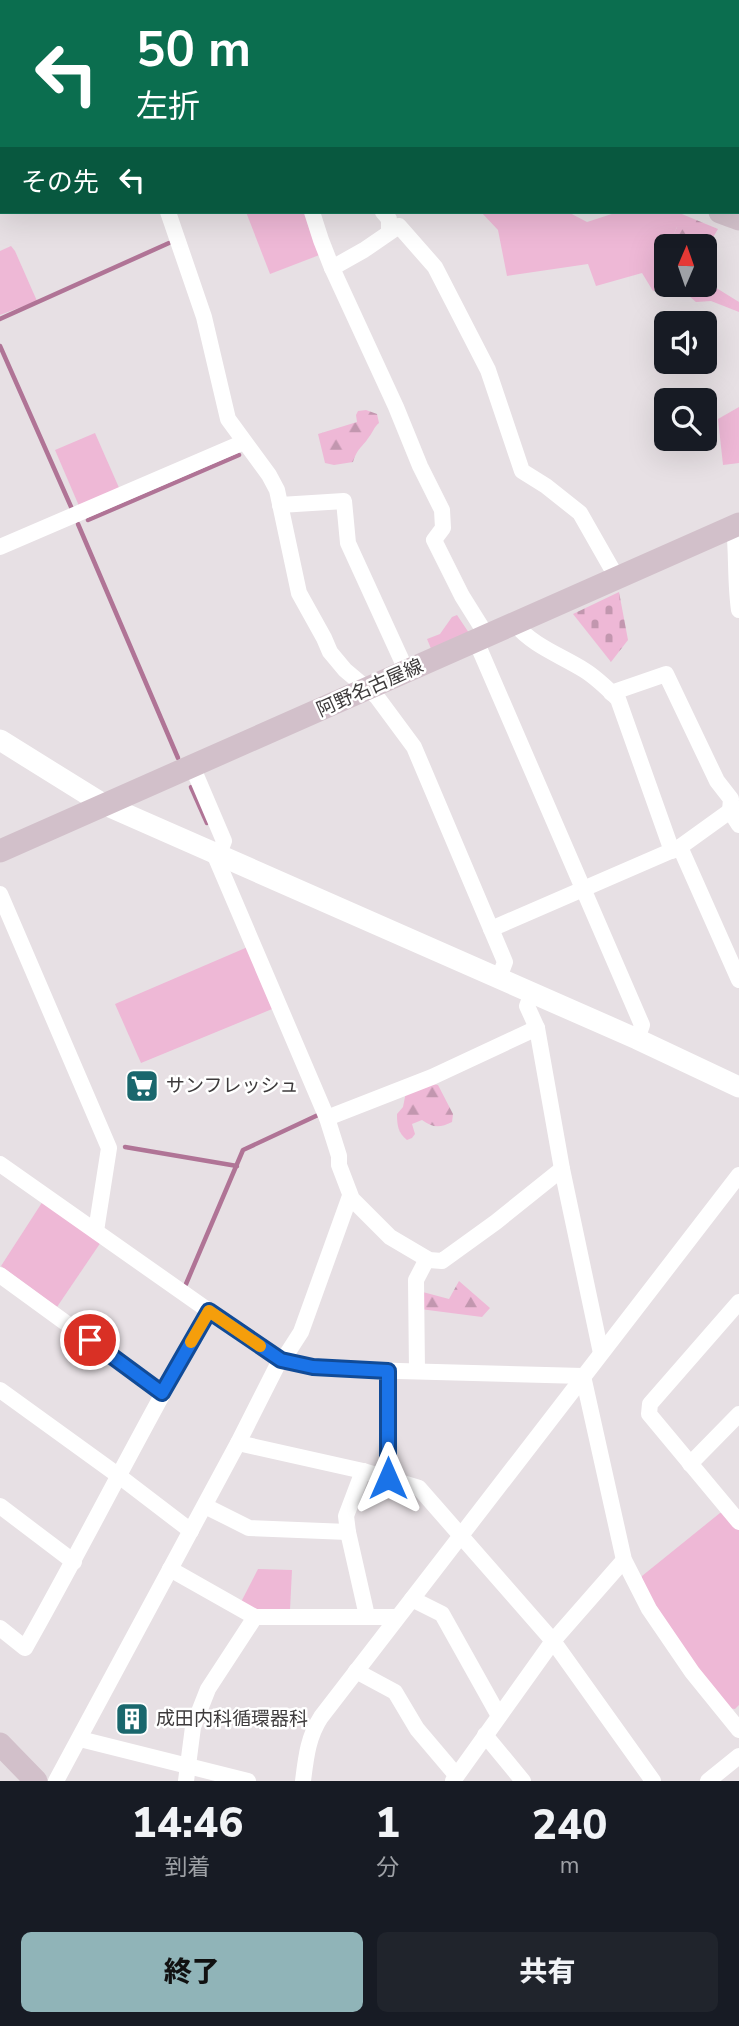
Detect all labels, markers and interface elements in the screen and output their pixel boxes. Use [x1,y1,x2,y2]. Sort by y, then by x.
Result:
text: 50 m [136,16,251,83]
icon: left [21,28,112,119]
text: 左折 [136,85,200,128]
icon: left [113,161,151,199]
text: その先 [21,165,99,200]
north arrow [654,234,718,298]
map controls [654,234,717,451]
button: sound [654,311,717,374]
button: search [654,388,717,451]
street label: 阿野名古屋線 [313,653,427,723]
supermarket icon: サンフレッシュ [123,1067,161,1105]
place label: サンフレッシュ [166,1073,298,1099]
pin [60,1310,120,1370]
icon: arrive [71,1321,109,1359]
position arrow [351,1441,425,1515]
building icon: 成田内科循環器科 [113,1700,151,1738]
place label: 成田内科循環器科 [156,1706,308,1732]
text: 14:46 [132,1795,243,1852]
text: 1 [375,1795,400,1852]
text: 240 [532,1797,607,1854]
text: m [560,1850,579,1881]
text: 到着 [164,1852,210,1883]
text: 分 [376,1852,399,1883]
button: 終了 [21,1932,363,2012]
button: 共有 [377,1932,718,2012]

